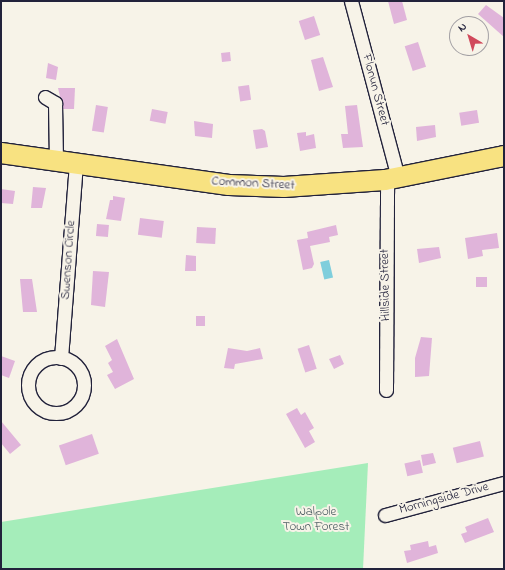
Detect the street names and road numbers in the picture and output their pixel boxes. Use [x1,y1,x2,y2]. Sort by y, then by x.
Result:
street label: Flonun Street [358,52,392,128]
street label: Common Street [211,174,295,194]
street label: Swenson Circle [58,220,80,300]
street label: Hillside Street [378,249,394,321]
street label: Morningside Drive [397,480,491,518]

